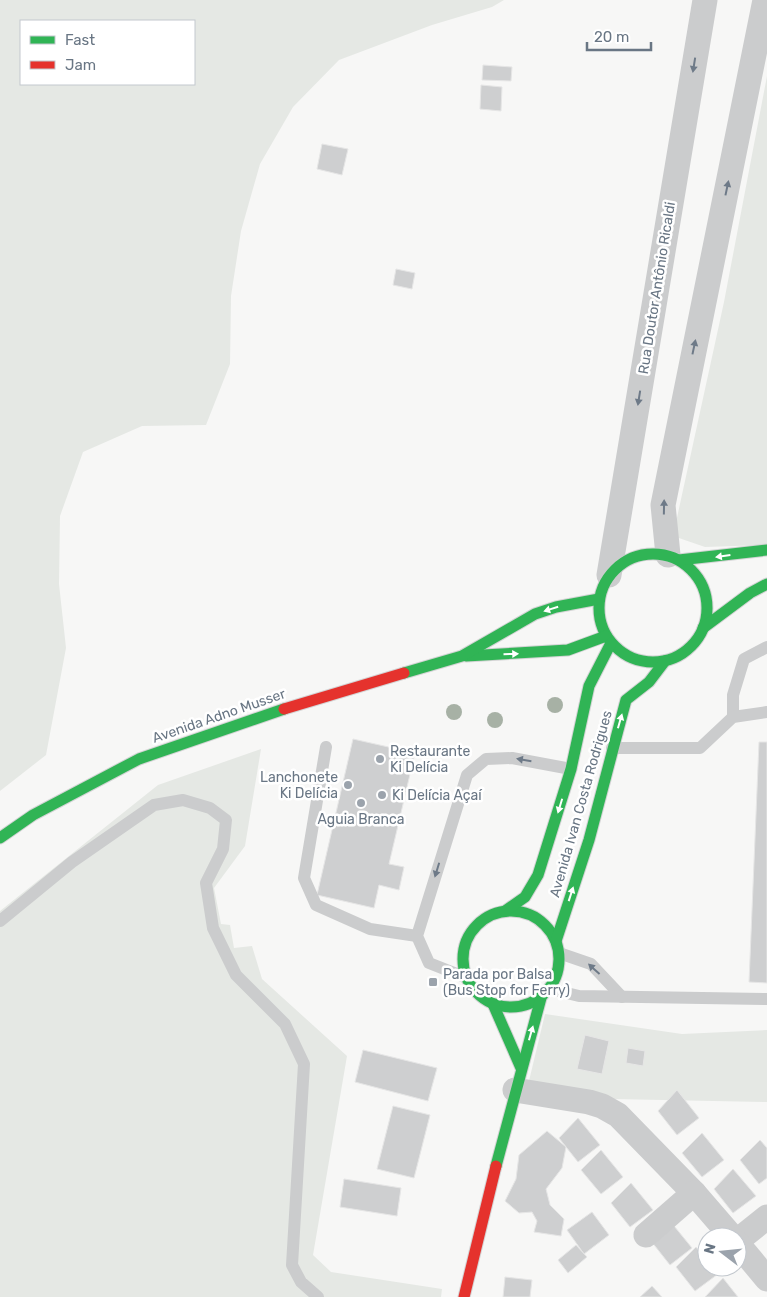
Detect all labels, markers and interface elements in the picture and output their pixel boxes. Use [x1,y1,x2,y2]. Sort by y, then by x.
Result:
legend [20,20,195,85]
scale bar [587,20,651,52]
text: 20 m [594,28,629,46]
text: Fast [65,31,95,49]
text: Jam [65,56,96,74]
one-way arrow [690,58,698,74]
one-way arrow [723,180,731,196]
street label: Rua Doutor Antônio Ricaldi [635,201,679,375]
one-way arrow [690,340,698,355]
one-way arrow [634,391,642,407]
one-way arrow [660,498,668,514]
one-way arrow [715,552,731,560]
one-way arrow [544,606,559,614]
one-way arrow [503,650,519,658]
street label: Avenida Adno Musser [150,685,289,747]
street label: Avenida Ivan Costa Rodrigues [546,709,616,899]
one-way arrow [616,713,624,729]
place label: Restaurante Ki Delícia [390,743,470,776]
marker: Restaurante Ki Delícia [374,753,386,765]
one-way arrow [515,755,531,763]
place label: Lanchonete Ki Delícia [260,769,338,802]
marker: Lanchonete Ki Delícia [342,779,354,791]
place label: Ki Delícia Açaí [392,787,482,804]
marker: Ki Delícia Açaí [376,789,388,801]
marker: Aguia Branca [355,797,367,809]
one-way arrow [556,798,563,813]
place label: Aguia Branca [318,811,404,828]
one-way arrow [433,863,441,878]
one-way arrow [568,887,576,902]
one-way arrow [589,963,601,975]
place label: Parada por Balsa (Bus Stop for Ferry) [443,966,570,999]
marker: Parada por Balsa (Bus Stop for Ferry) [427,976,439,988]
one-way arrow [527,1025,535,1040]
north arrow [697,1227,747,1277]
text: N [700,1241,720,1256]

